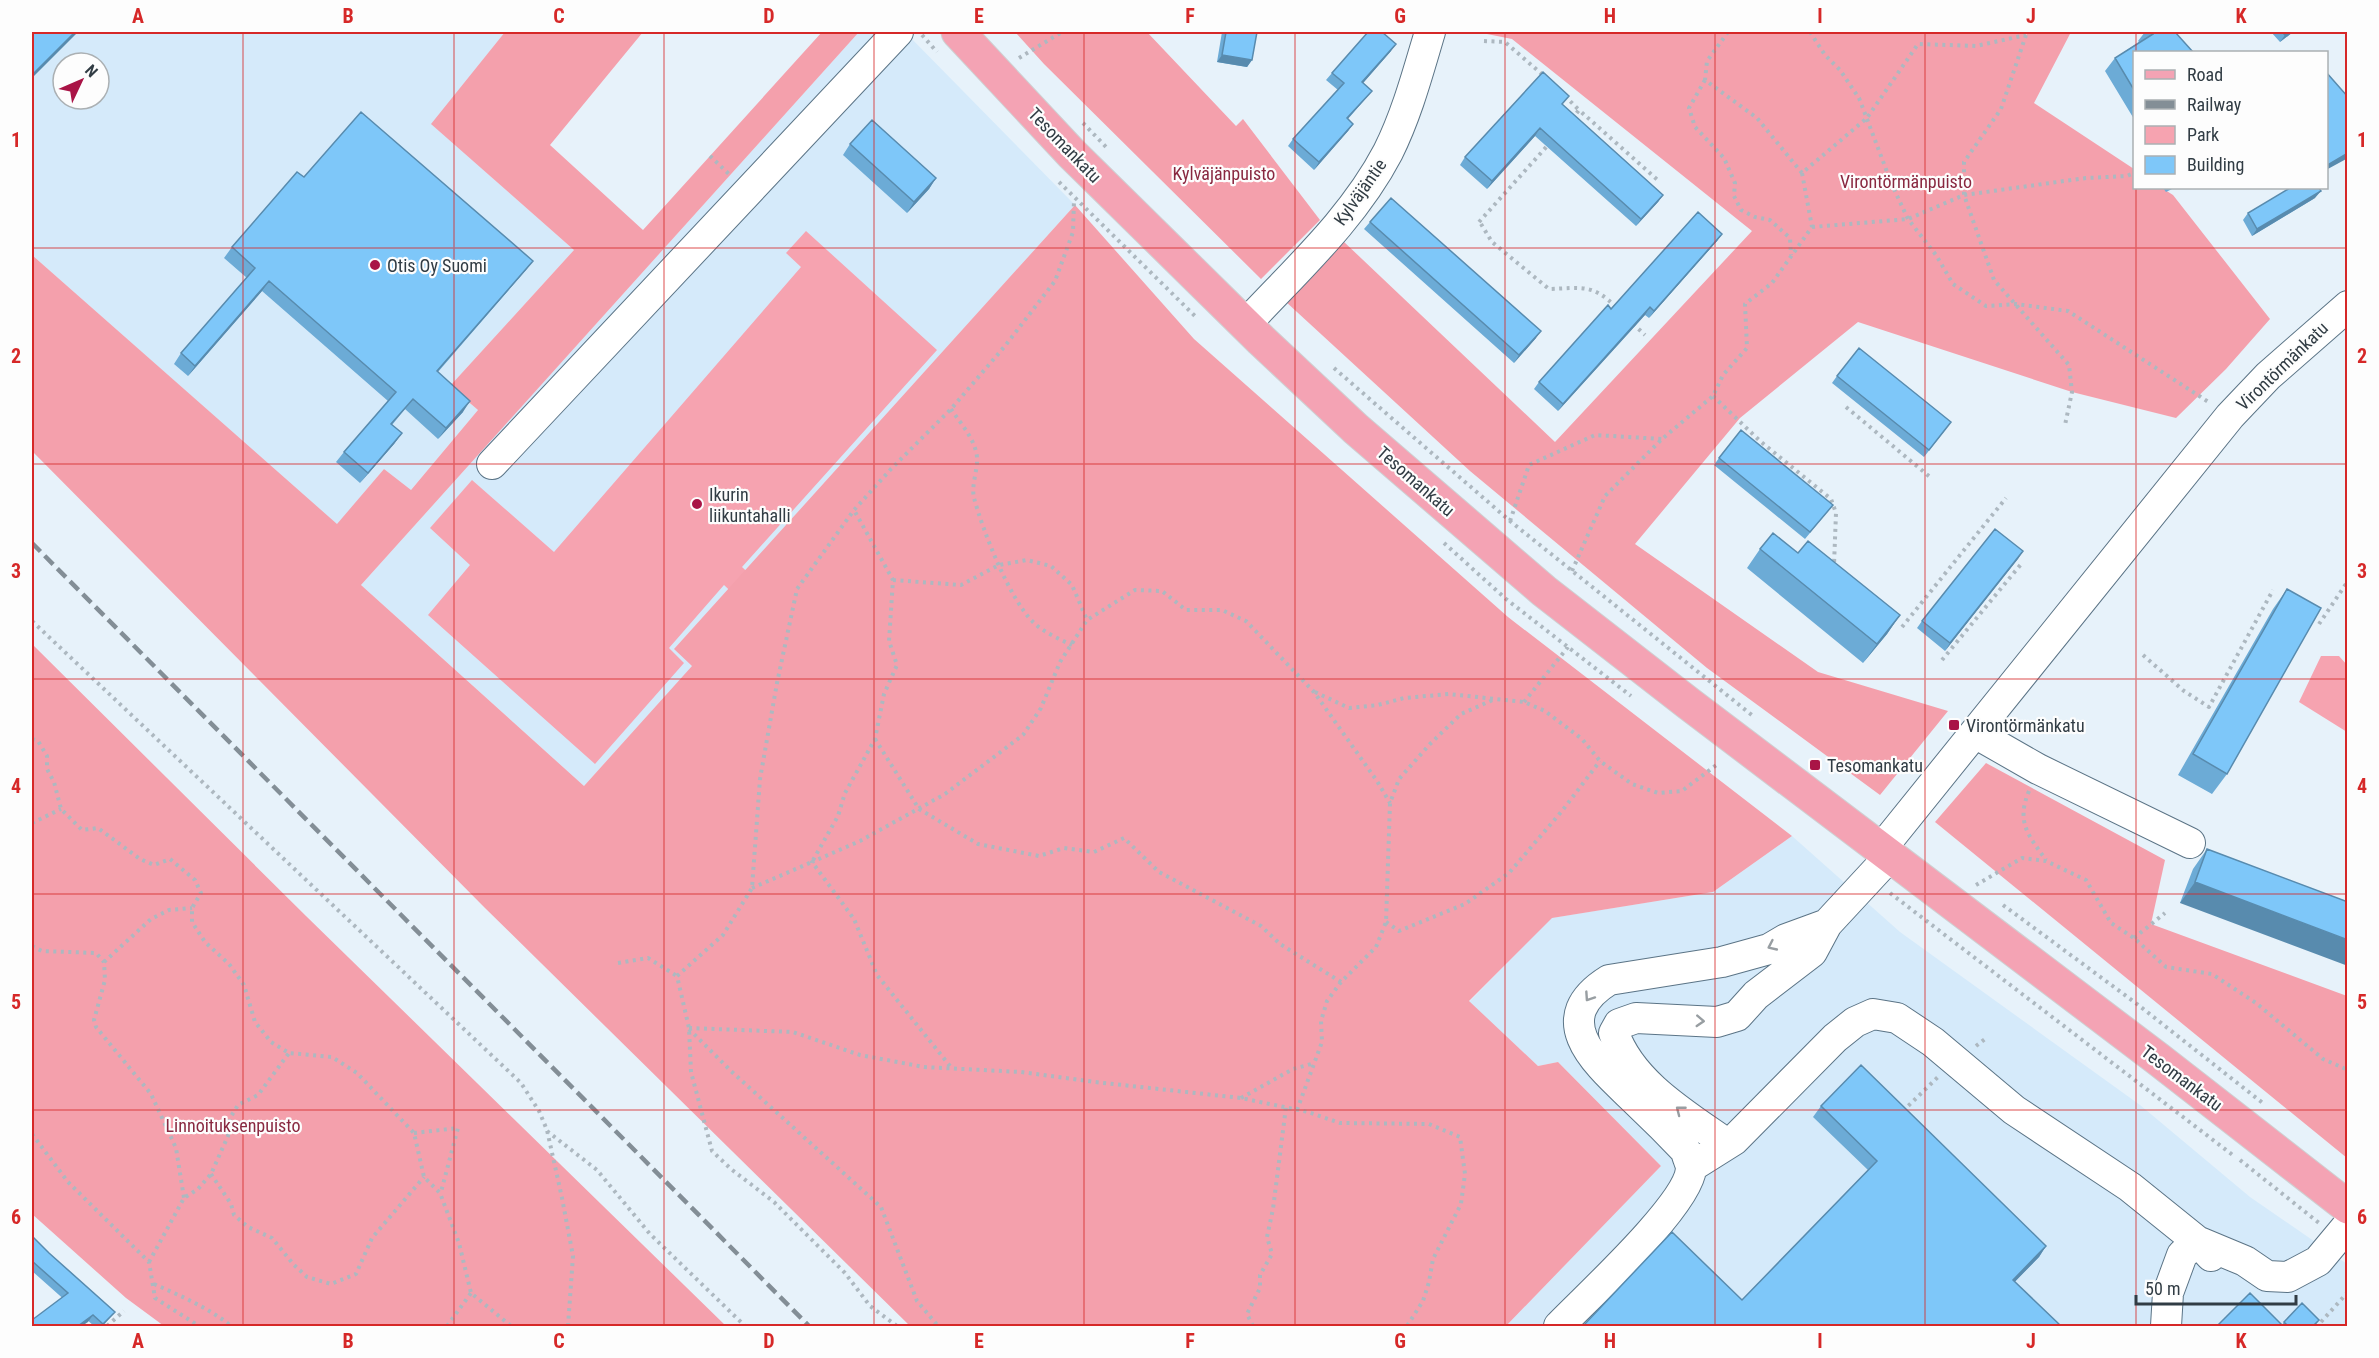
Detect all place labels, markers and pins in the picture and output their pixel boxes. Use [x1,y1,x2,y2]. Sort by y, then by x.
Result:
place label: Otis Oy Suomi [387,255,487,276]
marker: Otis Oy Suomi [368,258,382,272]
place label: Ikurin liikuntahalli [709,484,791,526]
marker: Ikurin liikuntahalli [690,497,704,511]
place label: Virontörmänkatu [1966,715,2085,736]
marker: Virontörmänkatu [1947,718,1961,732]
place label: Tesomankatu [1827,755,1923,776]
marker: Tesomankatu [1808,758,1822,772]

